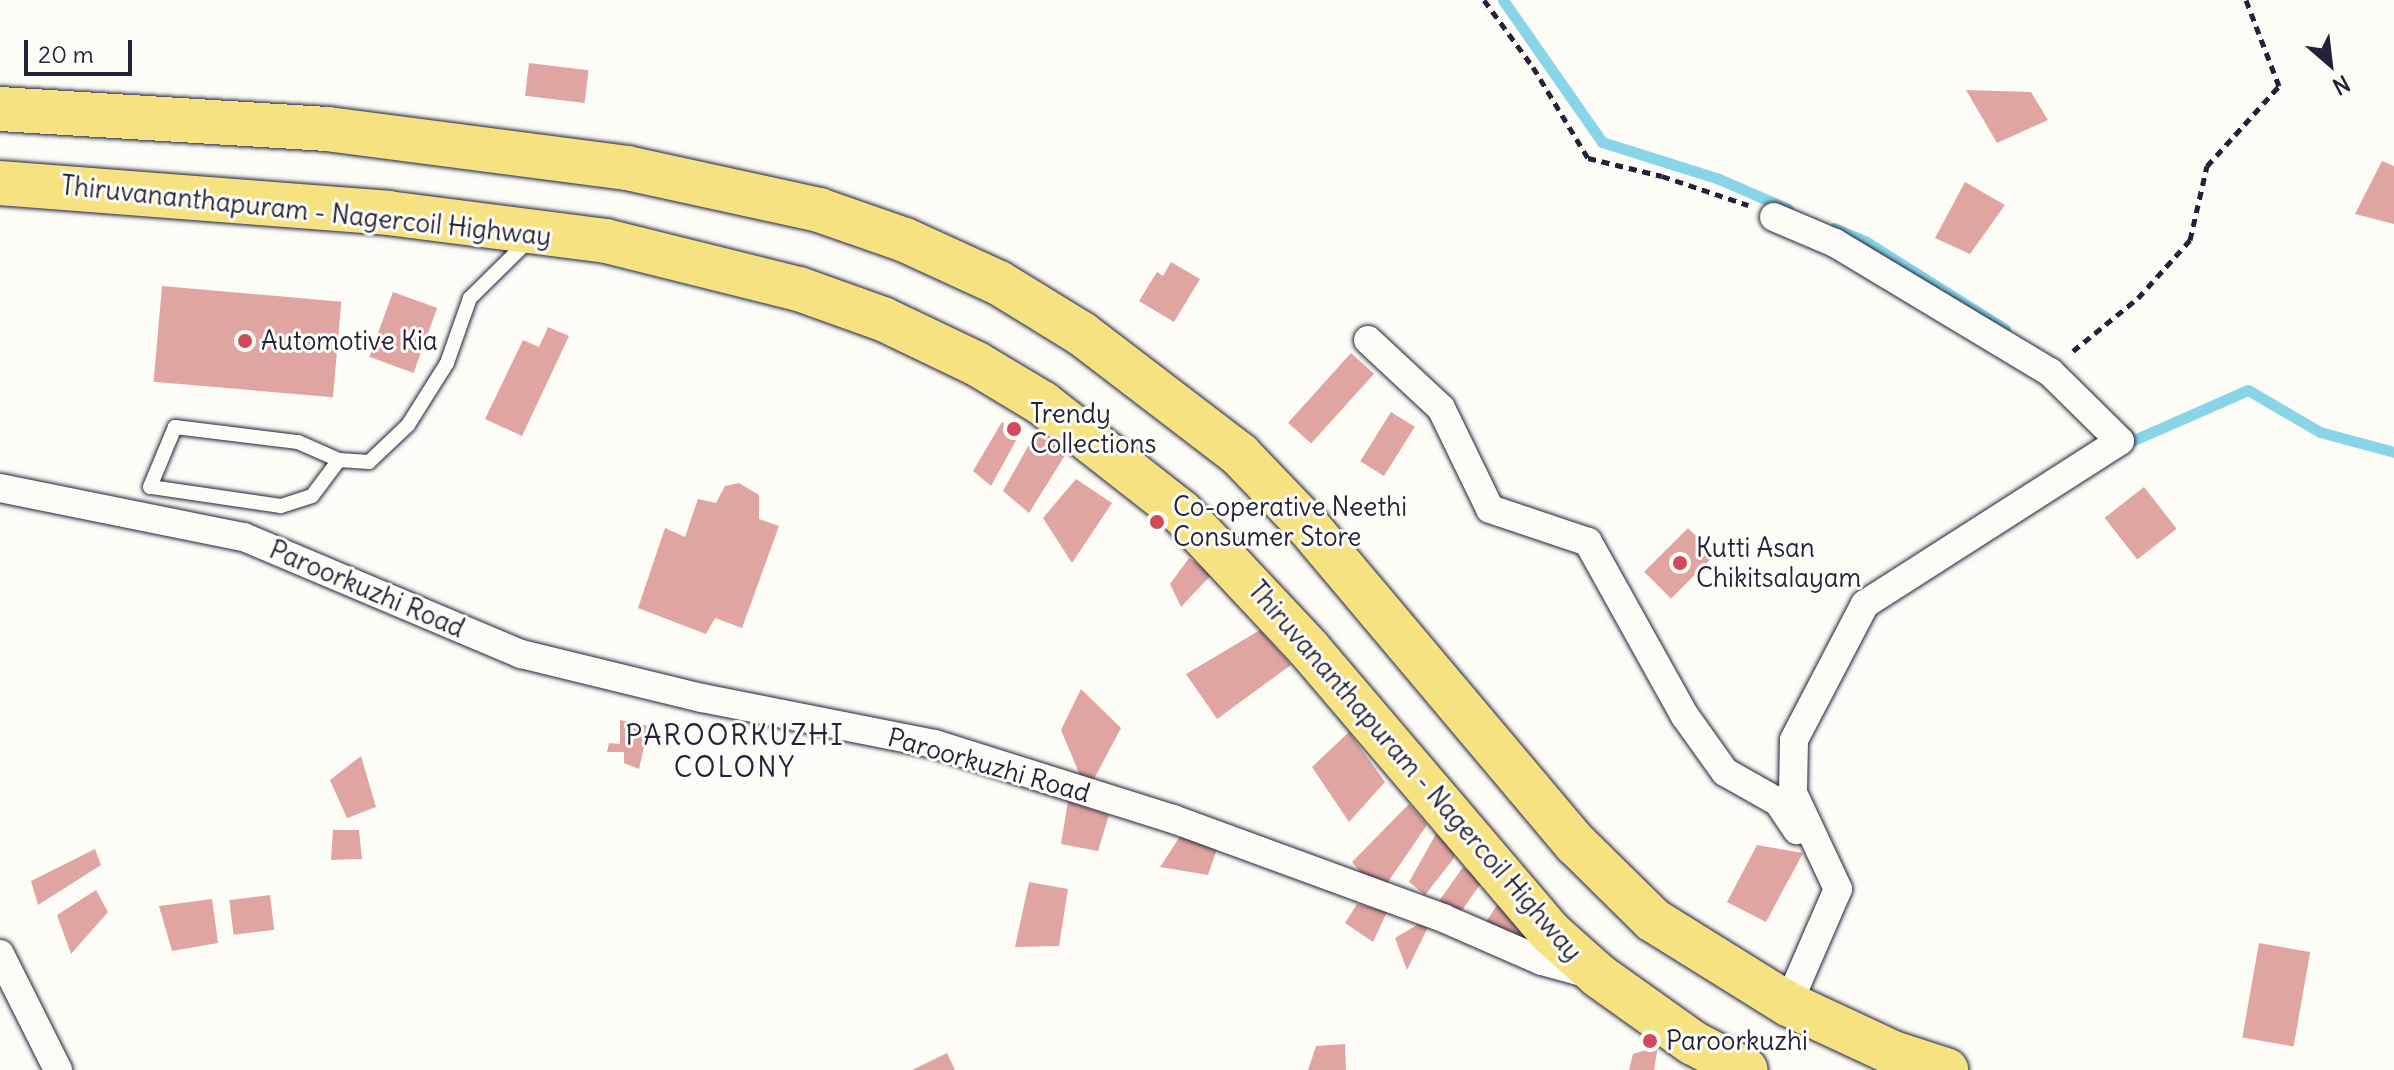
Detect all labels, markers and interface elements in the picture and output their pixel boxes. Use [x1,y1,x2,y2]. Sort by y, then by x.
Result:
scale bar [28,24,136,74]
north arrow [2290,24,2370,104]
text: 20 m [38,39,94,69]
text: N [2328,69,2355,101]
street label: Thiruvananthapuram - Nagercoil Highway [59,170,553,252]
place label: Automotive Kia [261,325,438,357]
marker: Automotive Kia [236,332,254,350]
place label: Trendy Collections [1030,398,1156,460]
marker: Trendy Collections [1005,420,1023,438]
place label: Co-operative Neethi Consumer Store [1173,491,1407,552]
marker: Co-operative Neethi Consumer Store [1148,513,1166,531]
place label: Kutti Asan Chikitsalayam [1696,532,1861,594]
street label: Paroorkuzhi Road [265,534,469,644]
marker: Kutti Asan Chikitsalayam [1671,554,1689,572]
street label: Thiruvananthapuram - Nagercoil Highway [1242,575,1588,967]
district label: PAROORKUZHI COLONY [625,718,845,784]
street label: Paroorkuzhi Road [884,721,1094,809]
place label: Paroorkuzhi [1666,1025,1808,1057]
marker: Paroorkuzhi [1641,1032,1659,1050]

